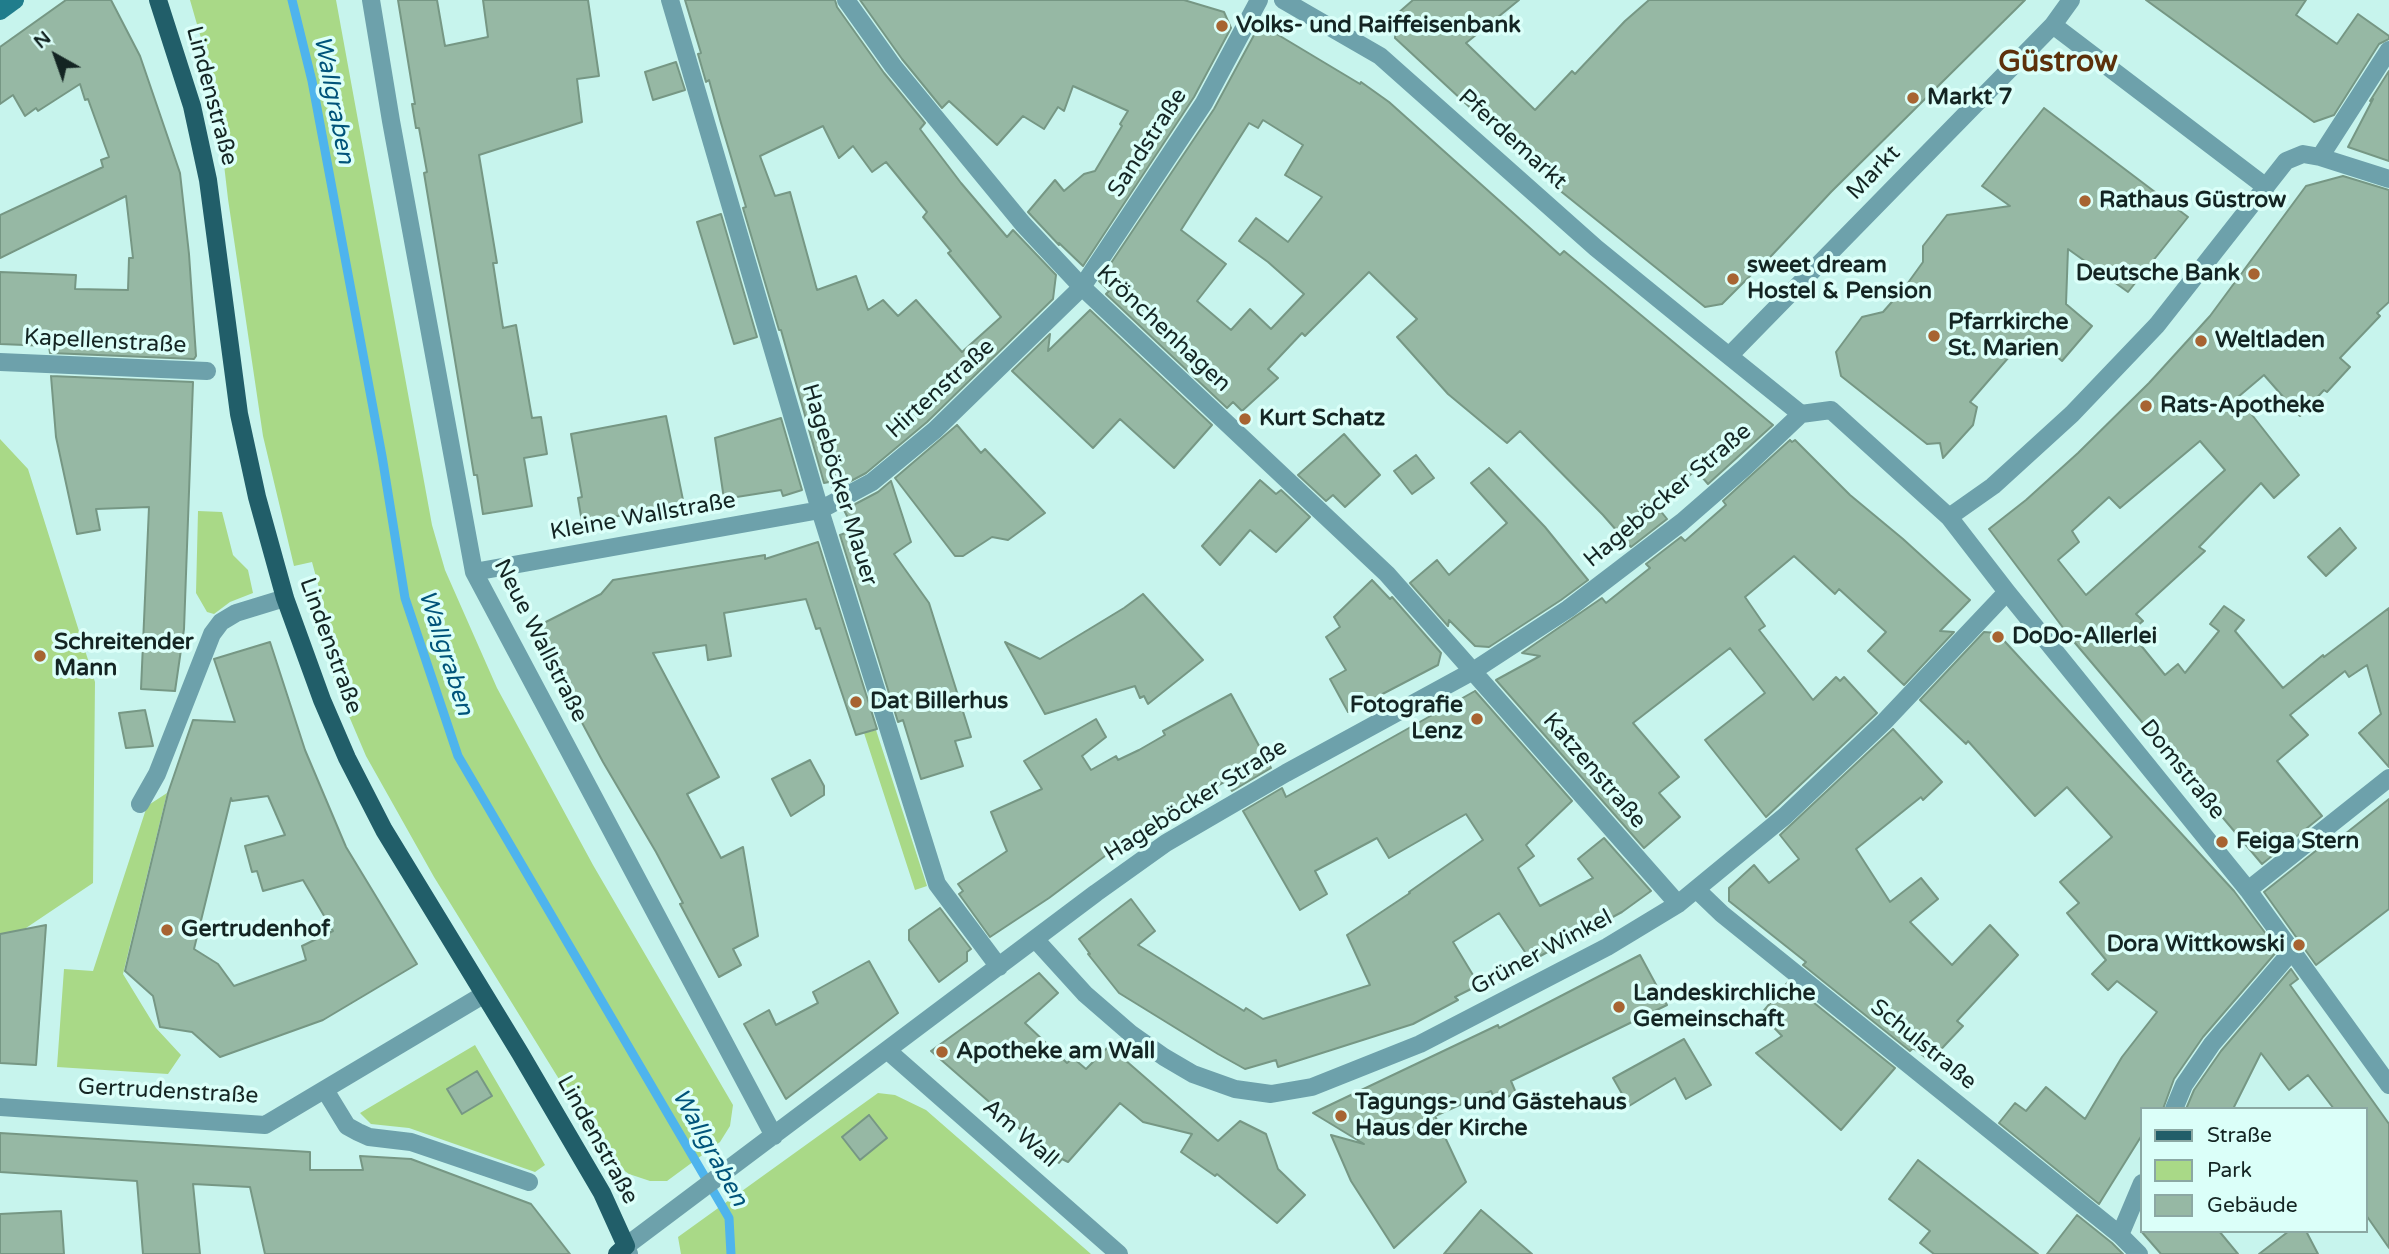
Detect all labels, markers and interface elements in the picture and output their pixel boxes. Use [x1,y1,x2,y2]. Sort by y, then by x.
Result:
place label: Volks- und Raiffeisenbank [1236,12,1521,40]
marker: Volks- und Raiffeisenbank [1214,18,1230,34]
north arrow [21,21,91,91]
street label: Lindenstraße [179,23,243,169]
text: N [30,27,55,53]
water label: Wallgraben [306,33,360,167]
district label: Güstrow [1998,45,2118,81]
street label: Sandstraße [1103,83,1193,203]
street label: Pferdemarkt [1452,84,1572,196]
place label: Markt 7 [1927,84,2013,112]
marker: Markt 7 [1905,90,1921,106]
street label: Markt [1841,140,1907,206]
place label: Rathaus Güstrow [2099,187,2286,215]
marker: Rathaus Güstrow [2077,193,2093,209]
place label: sweet dream Hostel & Pension [1747,252,1932,306]
street label: Krönchenhagen [1090,260,1236,398]
place label: Deutsche Bank [2076,260,2240,288]
marker: Deutsche Bank [2246,266,2262,282]
marker: sweet dream Hostel & Pension [1725,271,1741,287]
place label: Pfarrkirche St. Marien [1948,309,2068,363]
street label: Kapellenstraße [23,324,187,360]
place label: Weltladen [2215,327,2325,355]
marker: Pfarrkirche St. Marien [1926,328,1942,344]
street label: Hirtenstraße [881,333,1001,445]
marker: Weltladen [2193,333,2209,349]
street label: Hageböcker Mauer [795,381,883,589]
place label: Rats-Apotheke [2160,392,2324,420]
marker: Rats-Apotheke [2138,398,2154,414]
place label: Kurt Schatz [1259,405,1385,433]
marker: Kurt Schatz [1237,411,1253,427]
street label: Hageböcker Straße [1579,418,1757,574]
street label: Kleine Wallstraße [548,487,738,547]
street label: Neue Wallstraße [487,555,593,727]
street label: Lindenstraße [293,574,367,718]
water label: Wallgraben [411,587,479,719]
place label: DoDo-Allerlei [2012,623,2157,651]
place label: Schreitender Mann [54,629,194,683]
marker: DoDo-Allerlei [1990,629,2006,645]
marker: Schreitender Mann [32,648,48,664]
place label: Dat Billerhus [870,688,1008,716]
place label: Fotografie Lenz [1350,692,1463,746]
marker: Dat Billerhus [848,694,864,710]
street label: Katzenstraße [1536,708,1652,834]
marker: Fotografie Lenz [1469,711,1485,727]
street label: Domstraße [2133,715,2231,825]
street label: Hageböcker Straße [1100,734,1292,868]
place label: Feiga Stern [2236,828,2359,856]
marker: Feiga Stern [2214,834,2230,850]
street label: Grüner Winkel [1467,904,1617,1002]
place label: Gertrudenhof [181,916,330,944]
marker: Gertrudenhof [159,922,175,938]
place label: Dora Wittkowski [2106,931,2285,959]
marker: Dora Wittkowski [2291,937,2307,953]
place label: Landeskirchliche Gemeinschaft [1633,980,1815,1034]
street label: Schulstraße [1864,994,1982,1096]
marker: Landeskirchliche Gemeinschaft [1611,999,1627,1015]
place label: Apotheke am Wall [956,1038,1155,1066]
marker: Apotheke am Wall [934,1044,950,1060]
street label: Lindenstraße [550,1071,644,1209]
street label: Gertrudenstraße [77,1073,259,1111]
water label: Wallgraben [665,1084,753,1212]
place label: Tagungs- und Gästehaus Haus der Kirche [1355,1089,1627,1143]
street label: Am Wall [977,1094,1063,1174]
legend [2140,1107,2368,1233]
marker: Tagungs- und Gästehaus Haus der Kirche [1333,1108,1349,1124]
text: Straße [2207,1123,2272,1148]
text: Park [2207,1158,2252,1183]
text: Gebäude [2207,1193,2298,1218]

